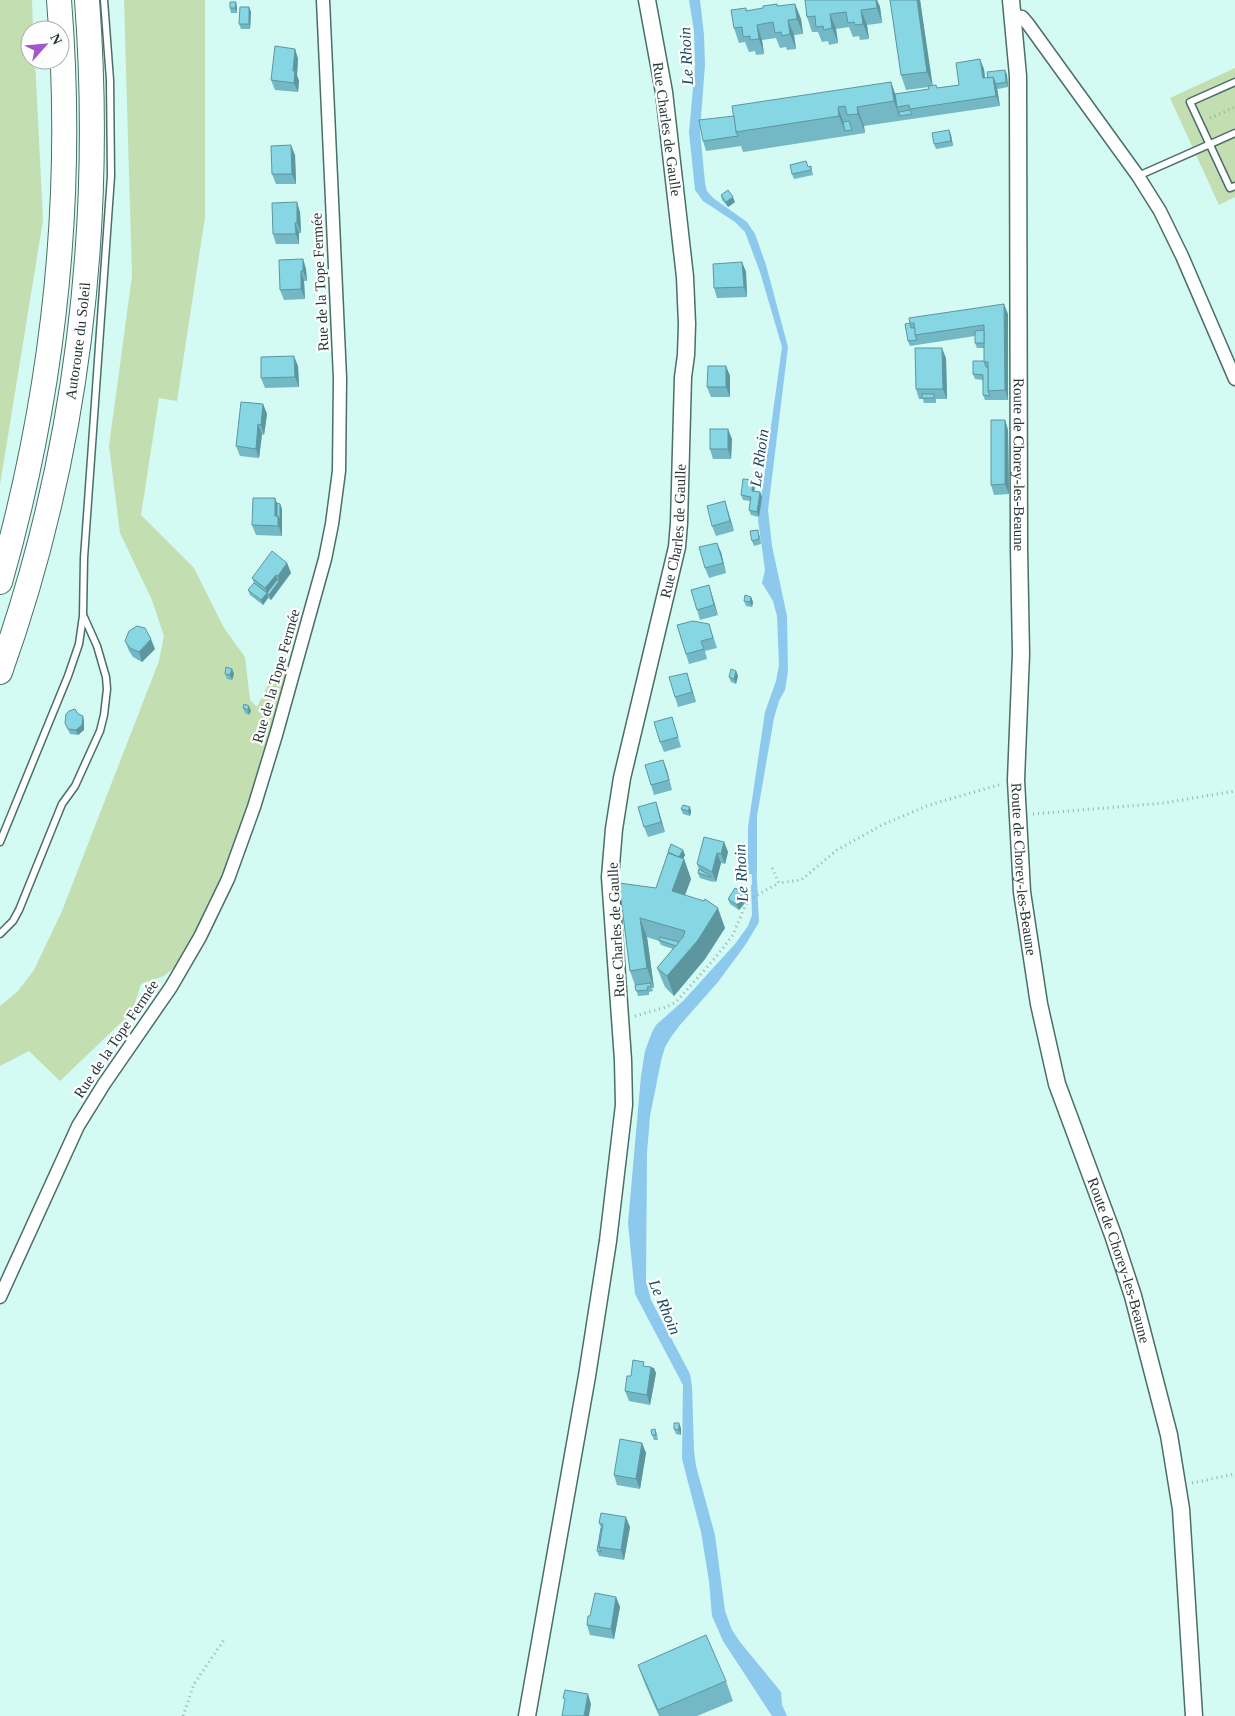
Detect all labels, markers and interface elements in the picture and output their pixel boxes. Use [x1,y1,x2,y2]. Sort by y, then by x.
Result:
north arrow [20,20,70,70]
water label: Le Rhoin [676,26,696,87]
text: N [47,31,65,47]
street label: Rue Charles de Gaulle [650,61,684,197]
street label: Rue de la Tope Fermée [308,212,332,352]
street label: Autoroute du Soleil [62,281,93,401]
street label: Route de Chorey-les-Beaune [1011,378,1027,552]
water label: Le Rhoin [746,428,771,489]
street label: Rue Charles de Gaulle [657,463,689,600]
street label: Rue de la Tope Fermée [249,607,303,745]
street label: Route de Chorey-les-Beaune [1008,782,1040,957]
water label: Le Rhoin [731,843,751,904]
street label: Rue Charles de Gaulle [604,862,628,998]
street label: Rue de la Tope Fermée [71,977,162,1101]
street label: Route de Chorey-les-Beaune [1084,1175,1153,1345]
water label: Le Rhoin [645,1276,684,1337]

